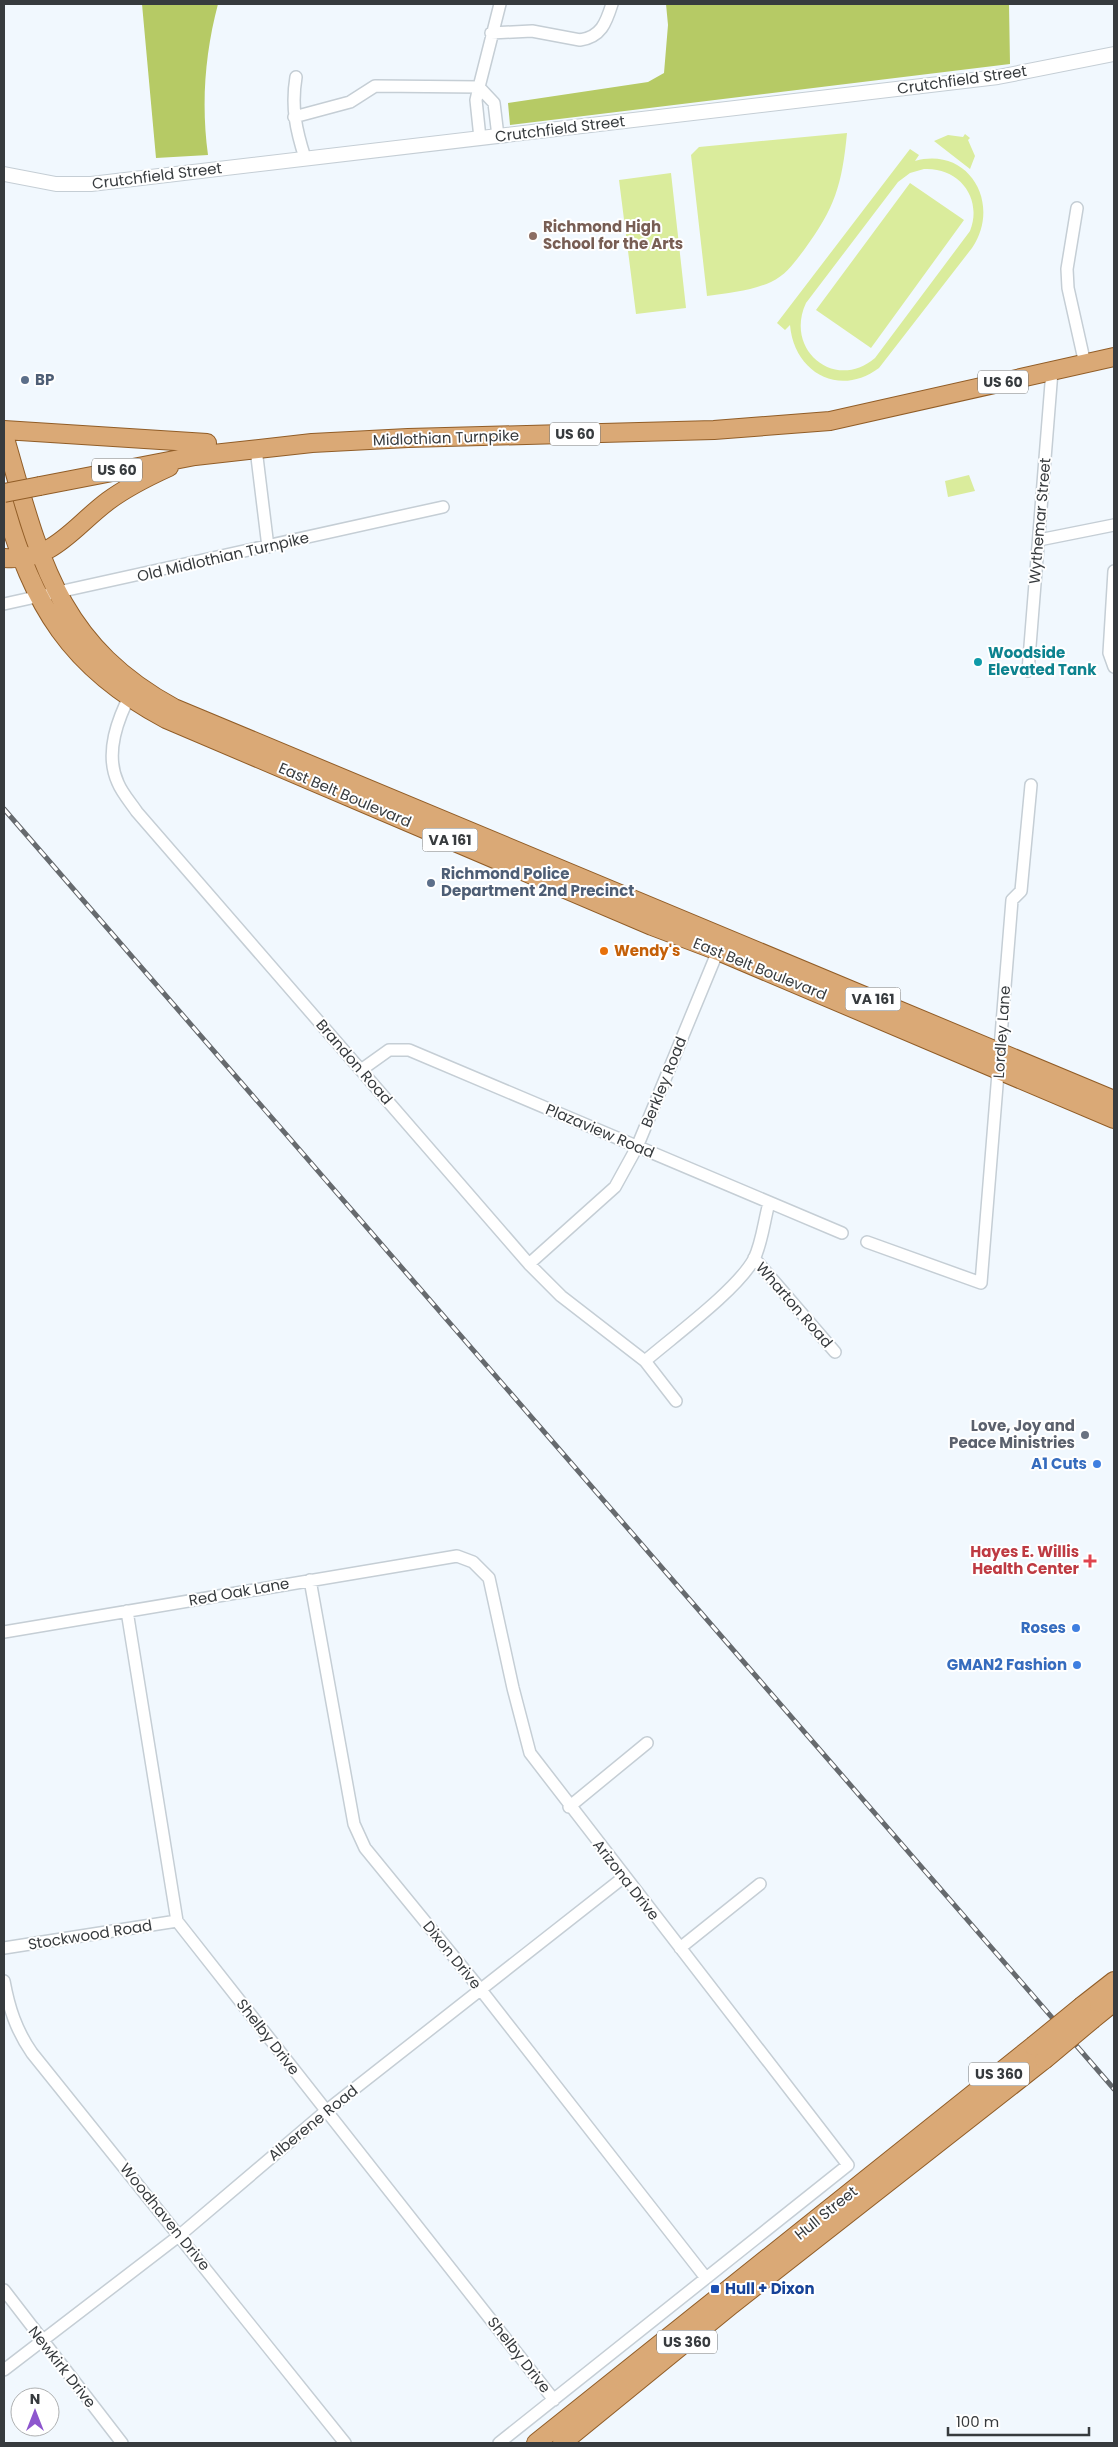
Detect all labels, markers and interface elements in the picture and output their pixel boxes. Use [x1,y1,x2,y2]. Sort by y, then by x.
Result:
street label: Crutchfield Street [896,60,1028,99]
street label: Crutchfield Street [494,110,626,147]
street label: Crutchfield Street [91,157,223,194]
place label: Richmond High School for the Arts [543,216,683,254]
marker: Richmond High School for the Arts [527,230,539,242]
place label: BP [35,369,54,390]
road number: US 60 [978,371,1028,394]
marker: BP [19,374,31,386]
road number: US 60 [550,422,600,446]
street label: Midlothian Turnpike [373,424,519,451]
street label: Wythemar Street [1024,457,1055,585]
road number: US 60 [92,458,142,482]
street label: Old Midlothian Turnpike [135,526,311,587]
place label: Woodside Elevated Tank [988,642,1097,680]
marker: Woodside Elevated Tank [972,656,984,668]
street label: East Belt Boulevard [276,757,415,832]
road number: VA 161 [422,828,478,852]
place label: Richmond Police Department 2nd Precinct [441,863,634,901]
marker: Richmond Police Department 2nd Precinct [425,877,437,889]
street label: East Belt Boulevard [690,932,830,1005]
place label: Wendy's [614,940,680,961]
marker: Wendy's [598,945,610,957]
street label: Lordley Lane [988,985,1015,1079]
road number: VA 161 [846,988,900,1011]
street label: Brandon Road [311,1014,397,1109]
street label: Berkley Road [636,1033,691,1130]
street label: Plazaview Road [543,1098,658,1163]
street label: Wharton Road [751,1257,838,1352]
place label: Love, Joy and Peace Ministries [949,1415,1075,1453]
marker: Love, Joy and Peace Ministries [1079,1429,1091,1441]
place label: A1 Cuts [1031,1453,1087,1474]
marker: A1 Cuts [1091,1458,1103,1470]
place label: Hayes E. Willis Health Center [970,1541,1080,1579]
marker: Hayes E. Willis Health Center [1083,1554,1097,1568]
street label: Red Oak Lane [187,1572,291,1611]
place label: Roses [1021,1617,1066,1638]
marker: Roses [1070,1622,1082,1634]
place label: GMAN2 Fashion [947,1654,1067,1675]
marker: GMAN2 Fashion [1071,1659,1083,1671]
street label: Arizona Drive [588,1835,665,1924]
street label: Stockwood Road [26,1914,153,1955]
street label: Dixon Drive [418,1916,486,1993]
street label: Shelby Drive [232,1994,305,2079]
road number: US 360 [969,2062,1029,2086]
street label: Alberene Road [263,2080,362,2165]
street label: Woodhaven Drive [115,2159,215,2275]
street label: Hull Street [790,2181,862,2244]
place label: Hull + Dixon [725,2278,815,2299]
marker: Hull + Dixon [709,2283,721,2295]
street label: Shelby Drive [483,2312,556,2397]
street label: Newkirk Drive [25,2323,99,2411]
road number: US 360 [657,2330,717,2354]
north arrow [10,2387,60,2437]
scale bar [948,2404,1089,2436]
text: 100 m [956,2411,999,2432]

